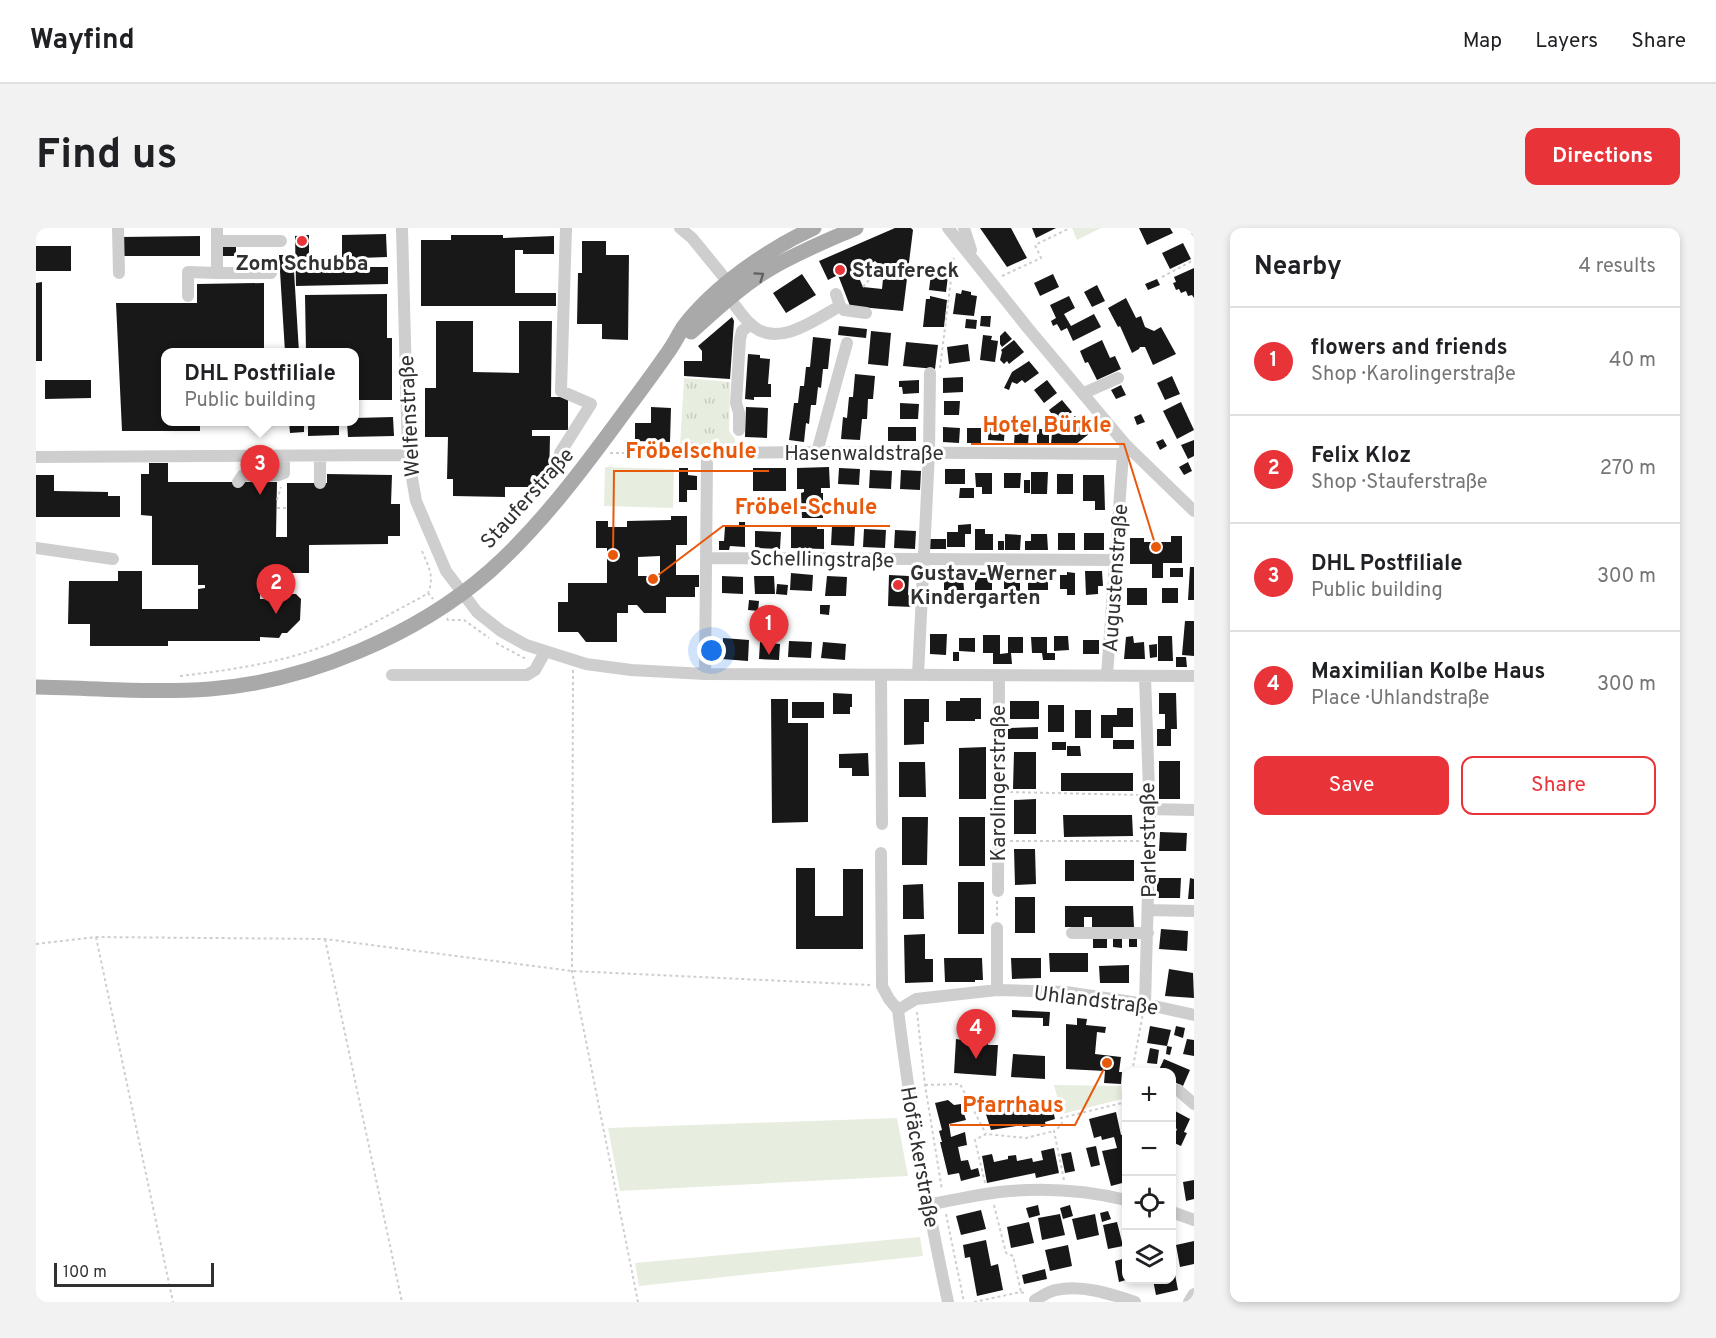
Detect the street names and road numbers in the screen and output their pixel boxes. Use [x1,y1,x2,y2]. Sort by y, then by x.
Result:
street label: Welfenstraße [394,354,427,478]
street label: Hasenwaldstraße [784,441,944,468]
street label: Stauferstraße [475,443,581,555]
street label: Augustenstraße [1098,503,1135,653]
street label: Schellingstraße [749,546,895,575]
street label: Karolingerstraße [986,705,1013,861]
street label: Parlerstraße [1135,782,1164,898]
street label: Uhlandstraße [1032,980,1160,1023]
street label: Hofäckerstraße [893,1084,944,1230]

